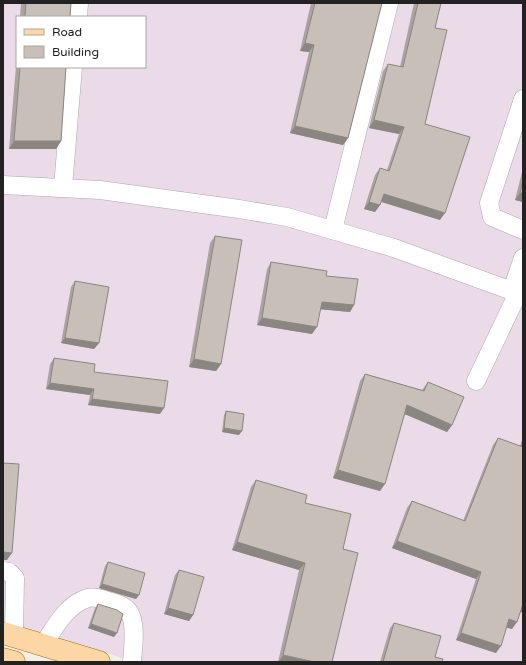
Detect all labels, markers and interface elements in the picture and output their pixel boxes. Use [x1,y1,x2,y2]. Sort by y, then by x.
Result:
legend [16,16,146,68]
text: Road [52,25,82,39]
text: Building [52,45,99,59]

